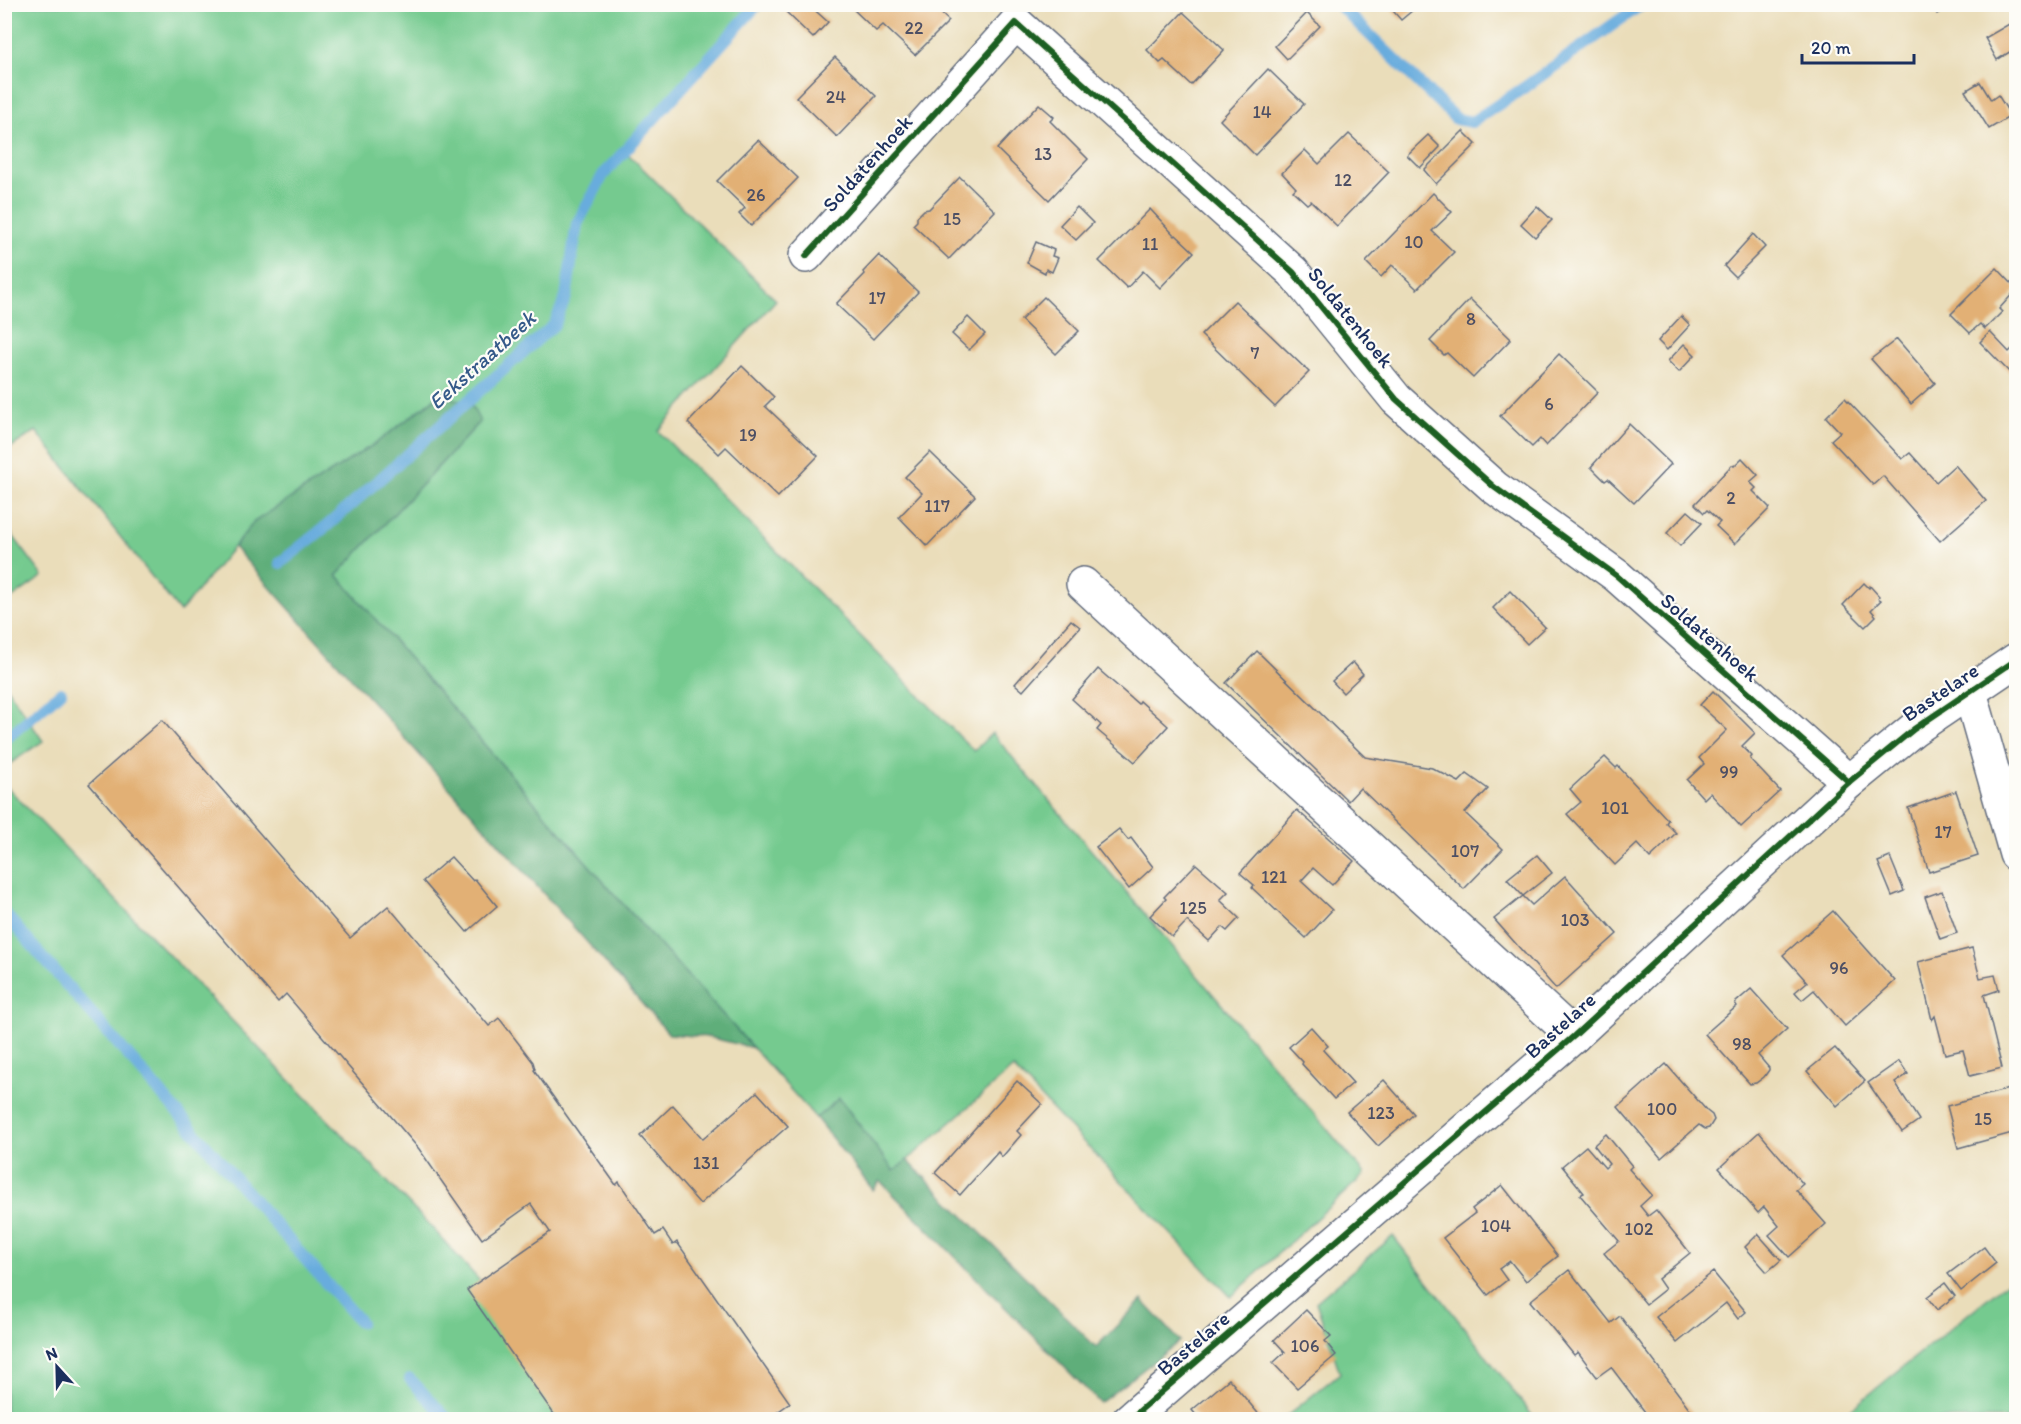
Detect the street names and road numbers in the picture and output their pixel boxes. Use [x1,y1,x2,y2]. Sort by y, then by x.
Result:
street label: Soldatenhoek [817,109,917,217]
street label: Soldatenhoek [1303,262,1399,372]
street label: Soldatenhoek [1656,587,1764,687]
street label: Bastelare [1897,657,1983,727]
street label: Bastelare [1519,987,1601,1063]
street label: Bastelare [1152,1305,1234,1381]

